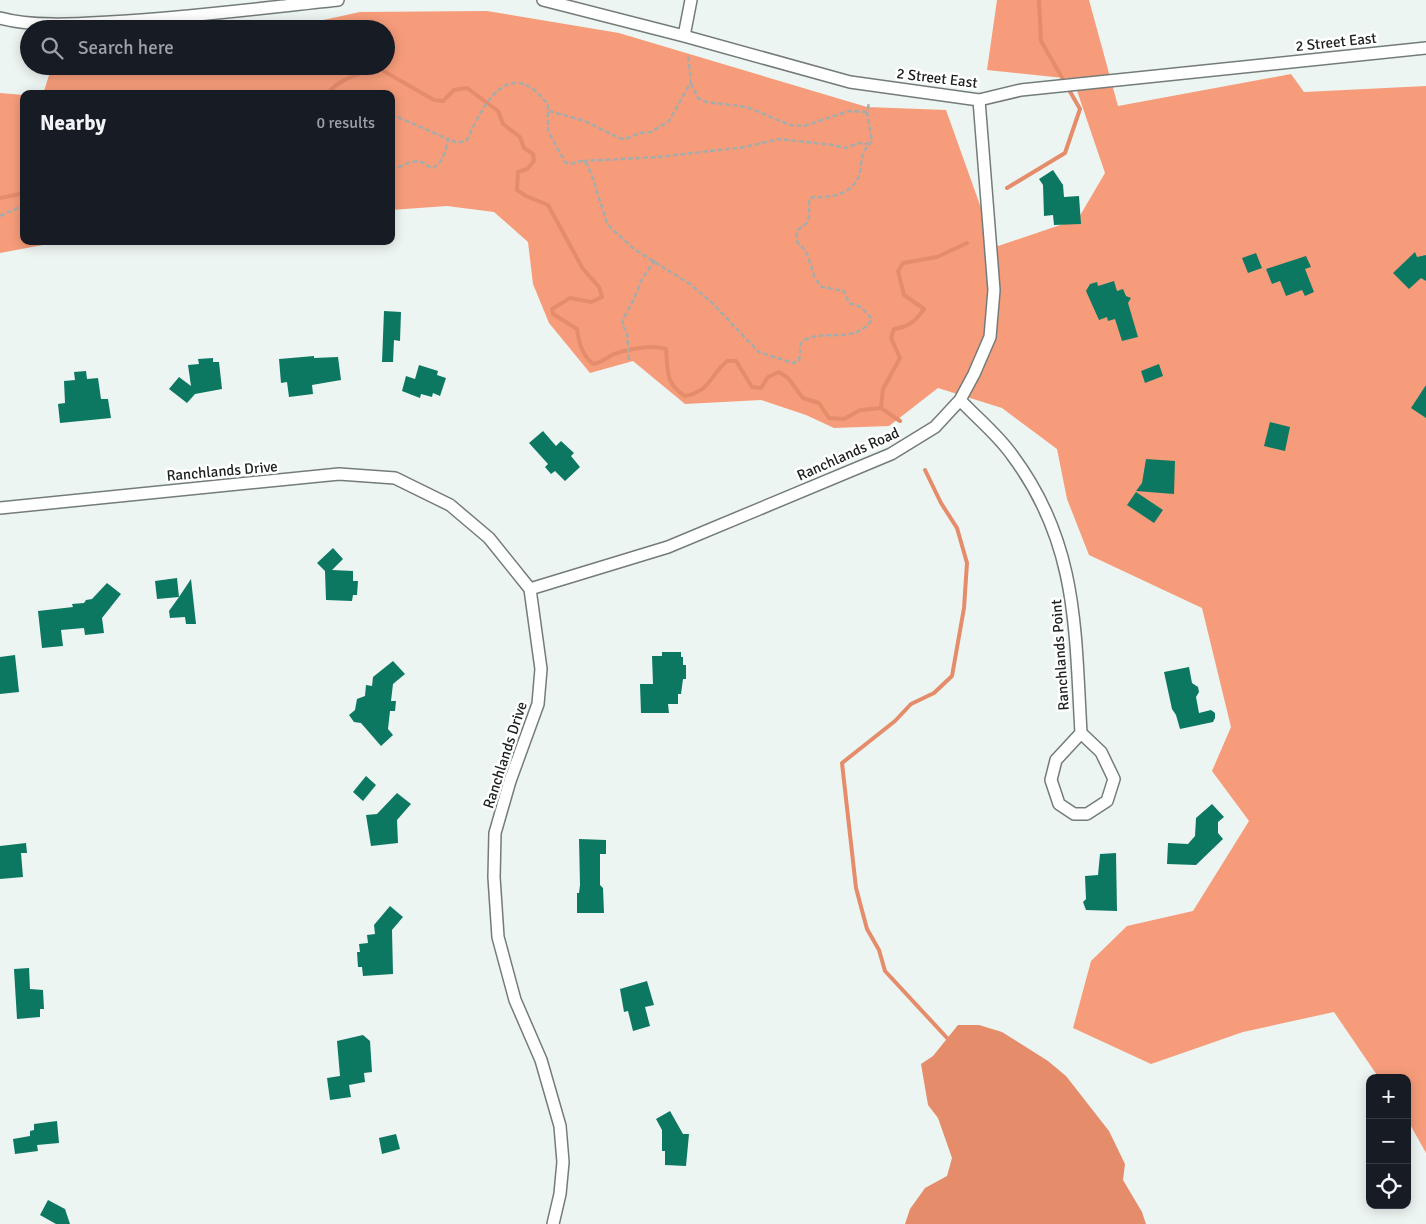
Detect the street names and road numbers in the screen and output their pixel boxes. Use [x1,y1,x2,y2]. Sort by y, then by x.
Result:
street label: 2 Street East [1294,29,1378,55]
street label: 2 Street East [895,64,979,92]
street label: Ranchlands Road [794,423,902,485]
street label: Ranchlands Drive [166,457,278,485]
street label: Ranchlands Point [1047,599,1073,711]
street label: Ranchlands Drive [479,699,531,811]

